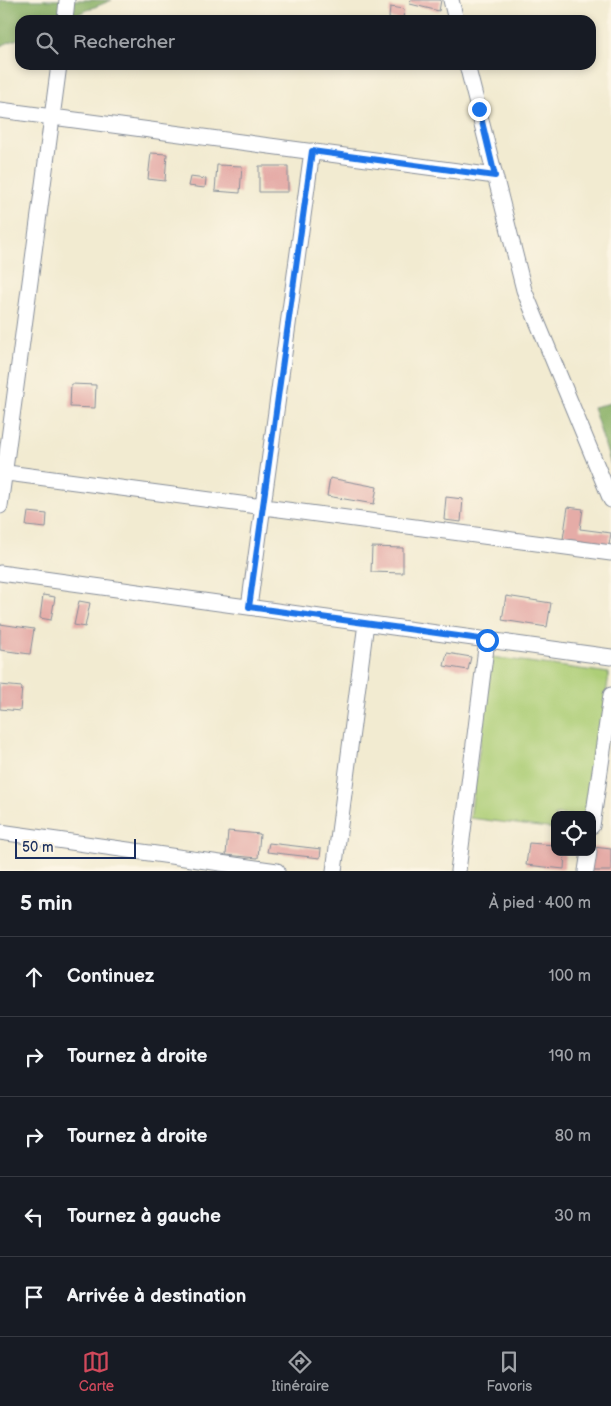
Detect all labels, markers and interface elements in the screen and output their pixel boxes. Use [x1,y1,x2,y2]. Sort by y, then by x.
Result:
search box [15,15,596,70]
icon: search [33,29,61,57]
text: Rechercher [73,31,175,54]
route end [468,98,491,121]
route start [476,629,499,652]
map controls [551,811,596,856]
button: locate [551,811,596,856]
scale bar [15,836,136,859]
text: 50 m [22,839,54,856]
text: 5 min [20,891,73,916]
text: À pied · 400 m [489,894,591,913]
icon: ahead [20,963,48,991]
text: Continuez [67,965,154,988]
text: 100 m [548,967,591,986]
icon: right [20,1043,48,1071]
text: Tournez à droite [67,1045,208,1068]
text: 190 m [549,1047,591,1066]
icon: right [20,1123,48,1151]
text: Tournez à droite [67,1125,208,1148]
text: 80 m [555,1127,591,1146]
icon: left [20,1203,48,1231]
text: Tournez à gauche [67,1205,221,1228]
text: 30 m [554,1207,591,1226]
icon: arrive [20,1283,48,1311]
text: Arrivée à destination [67,1285,246,1308]
tab: Carte [79,1348,114,1395]
tab: Itinéraire [272,1348,329,1395]
tab: Favoris [487,1348,532,1395]

